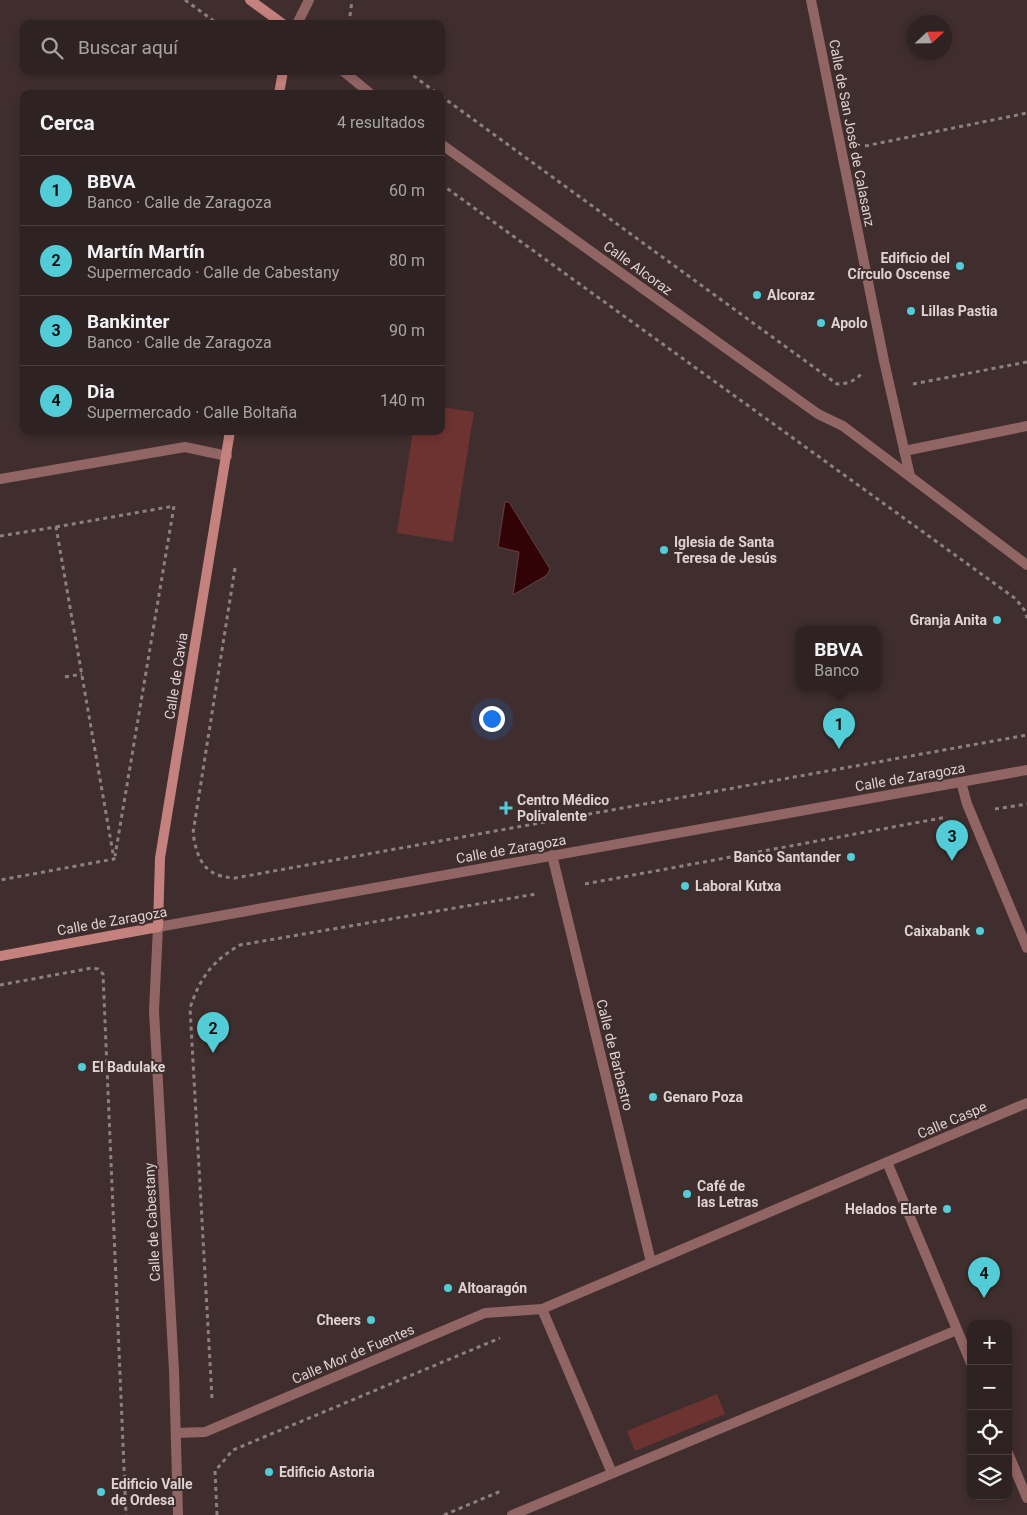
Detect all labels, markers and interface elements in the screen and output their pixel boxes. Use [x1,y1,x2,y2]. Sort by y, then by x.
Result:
north arrow [907,15,952,60]
search box [20,20,445,75]
icon: search [38,34,66,62]
text: Buscar aquí [78,36,178,59]
street label: Calle de San José de Calasanz [826,38,878,228]
text: Cerca [40,111,95,135]
text: 4 resultados [337,113,425,132]
text: BBVA [87,170,136,193]
text: 1 [51,181,61,200]
text: 60 m [389,181,425,200]
text: Banco · Calle de Zaragoza [87,193,272,212]
street label: Calle Alcoraz [600,238,676,298]
text: Martín Martín [87,240,205,263]
place label: Edificio del Círculo Oscense [848,250,950,282]
text: 2 [51,251,61,270]
text: 80 m [389,251,425,270]
marker: Edificio del Círculo Oscense [954,260,966,272]
text: Supermercado · Calle de Cabestany [87,263,339,282]
place label: Alcoraz [767,287,815,303]
marker: Alcoraz [751,289,763,301]
place label: Lillas Pastia [921,303,998,319]
marker: Lillas Pastia [905,305,917,317]
text: Bankinter [87,310,169,333]
place label: Apolo [831,315,868,331]
marker: Apolo [815,317,827,329]
text: 3 [51,321,61,340]
text: 90 m [389,321,425,340]
text: Banco · Calle de Zaragoza [87,333,272,352]
text: Dia [87,380,115,403]
text: 4 [51,391,61,410]
text: 140 m [380,391,425,410]
text: Supermercado · Calle Boltaña [87,403,297,422]
place label: Iglesia de Santa Teresa de Jesús [674,534,777,566]
marker: Iglesia de Santa Teresa de Jesús [658,544,670,556]
place label: Granja Anita [910,612,987,628]
marker: Granja Anita [991,614,1003,626]
popup [796,626,881,691]
street label: Calle de Cavia [161,631,191,721]
text: BBVA [814,638,863,661]
text: Banco [814,661,859,680]
your location [479,706,505,732]
pin: 1 [823,708,855,749]
street label: Calle de Zaragoza [854,759,966,795]
place label: Centro Médico Polivalente [517,792,609,824]
marker: Centro Médico Polivalente [499,801,513,815]
pin: 3 [936,820,968,861]
street label: Calle de Zaragoza [455,831,567,867]
place label: Banco Santander [733,849,841,865]
marker: Banco Santander [845,851,857,863]
place label: Laboral Kutxa [695,878,782,894]
marker: Laboral Kutxa [679,880,691,892]
street label: Calle de Zaragoza [56,903,168,939]
place label: Caixabank [904,923,971,939]
marker: Caixabank [974,925,986,937]
street label: Calle de Barbastro [593,998,637,1112]
pin: 2 [197,1012,229,1053]
place label: El Badulake [92,1059,166,1075]
marker: El Badulake [76,1061,88,1073]
place label: Genaro Poza [663,1089,744,1105]
marker: Genaro Poza [647,1091,659,1103]
street label: Calle Caspe [915,1098,989,1142]
street label: Calle de Cabestany [141,1162,163,1282]
place label: Café de las Letras [697,1178,758,1210]
marker: Café de las Letras [681,1188,693,1200]
place label: Helados Elarte [845,1201,937,1217]
marker: Helados Elarte [941,1203,953,1215]
pin: 4 [968,1257,1000,1298]
place label: Altoaragón [458,1280,527,1296]
marker: Altoaragón [442,1282,454,1294]
place label: Cheers [317,1312,361,1328]
marker: Cheers [365,1314,377,1326]
map controls [967,1320,1012,1500]
button: + [967,1320,1012,1365]
street label: Calle Mor de Fuentes [289,1321,417,1387]
button: − [967,1365,1012,1410]
button: locate [967,1410,1012,1455]
button: layers [967,1455,1012,1500]
place label: Edificio Astoria [279,1464,375,1480]
marker: Edificio Astoria [263,1466,275,1478]
place label: Edificio Valle de Ordesa [111,1476,193,1508]
marker: Edificio Valle de Ordesa [95,1486,107,1498]

